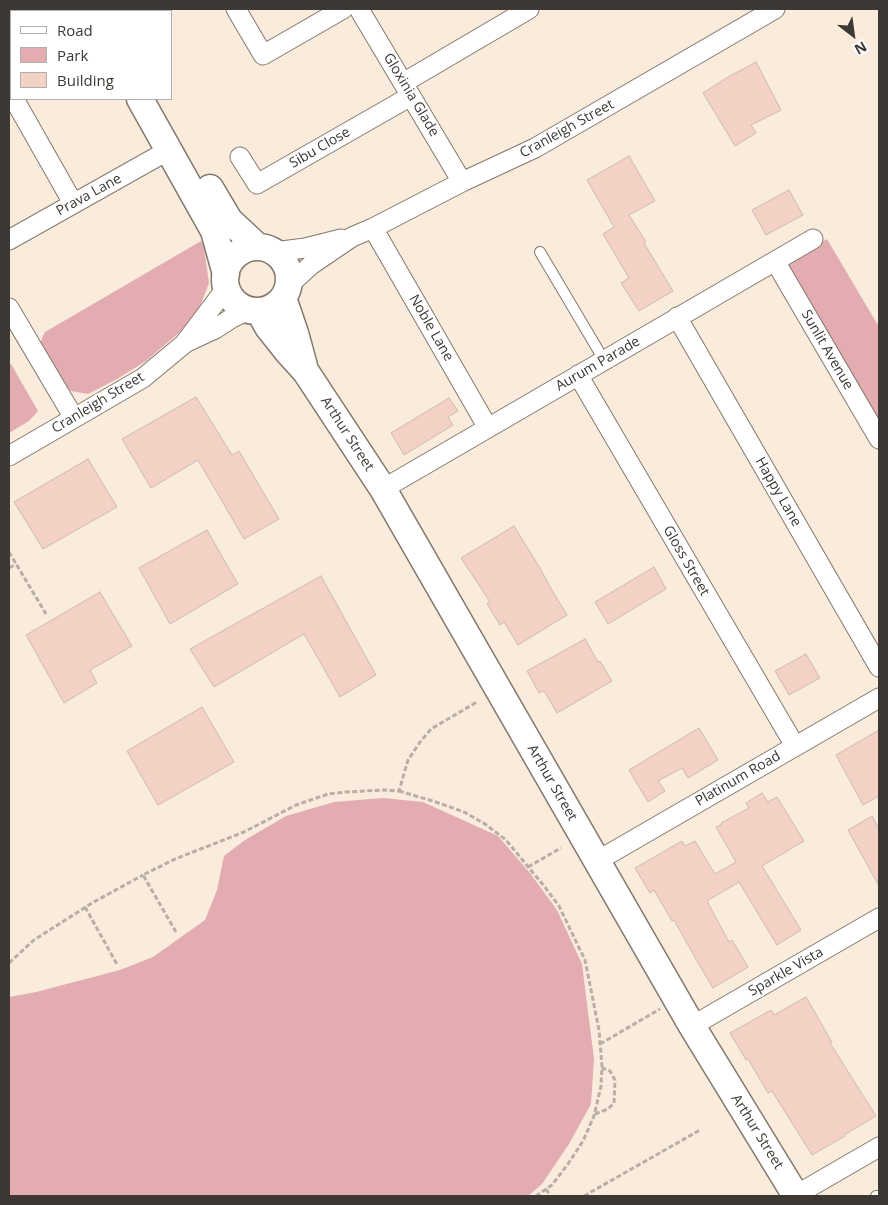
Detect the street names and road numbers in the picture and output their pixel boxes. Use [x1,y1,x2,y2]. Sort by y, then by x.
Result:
street label: Gloxinia Glade [379,50,443,140]
street label: Cranleigh Street [517,96,617,162]
street label: Sibu Close [287,124,353,172]
street label: Prava Lane [53,170,125,220]
street label: Noble Lane [405,292,457,364]
street label: Sunlit Avenue [797,307,857,393]
street label: Aurum Parade [553,333,643,395]
street label: Cranleigh Street [49,369,147,437]
street label: Arthur Street [317,394,377,474]
street label: Happy Lane [751,454,805,530]
street label: Gloss Street [659,523,713,599]
street label: Arthur Street [523,742,581,824]
street label: Platinum Road [692,748,784,810]
street label: Sparkle Vista [746,944,826,1000]
street label: Arthur Street [727,1091,787,1173]

